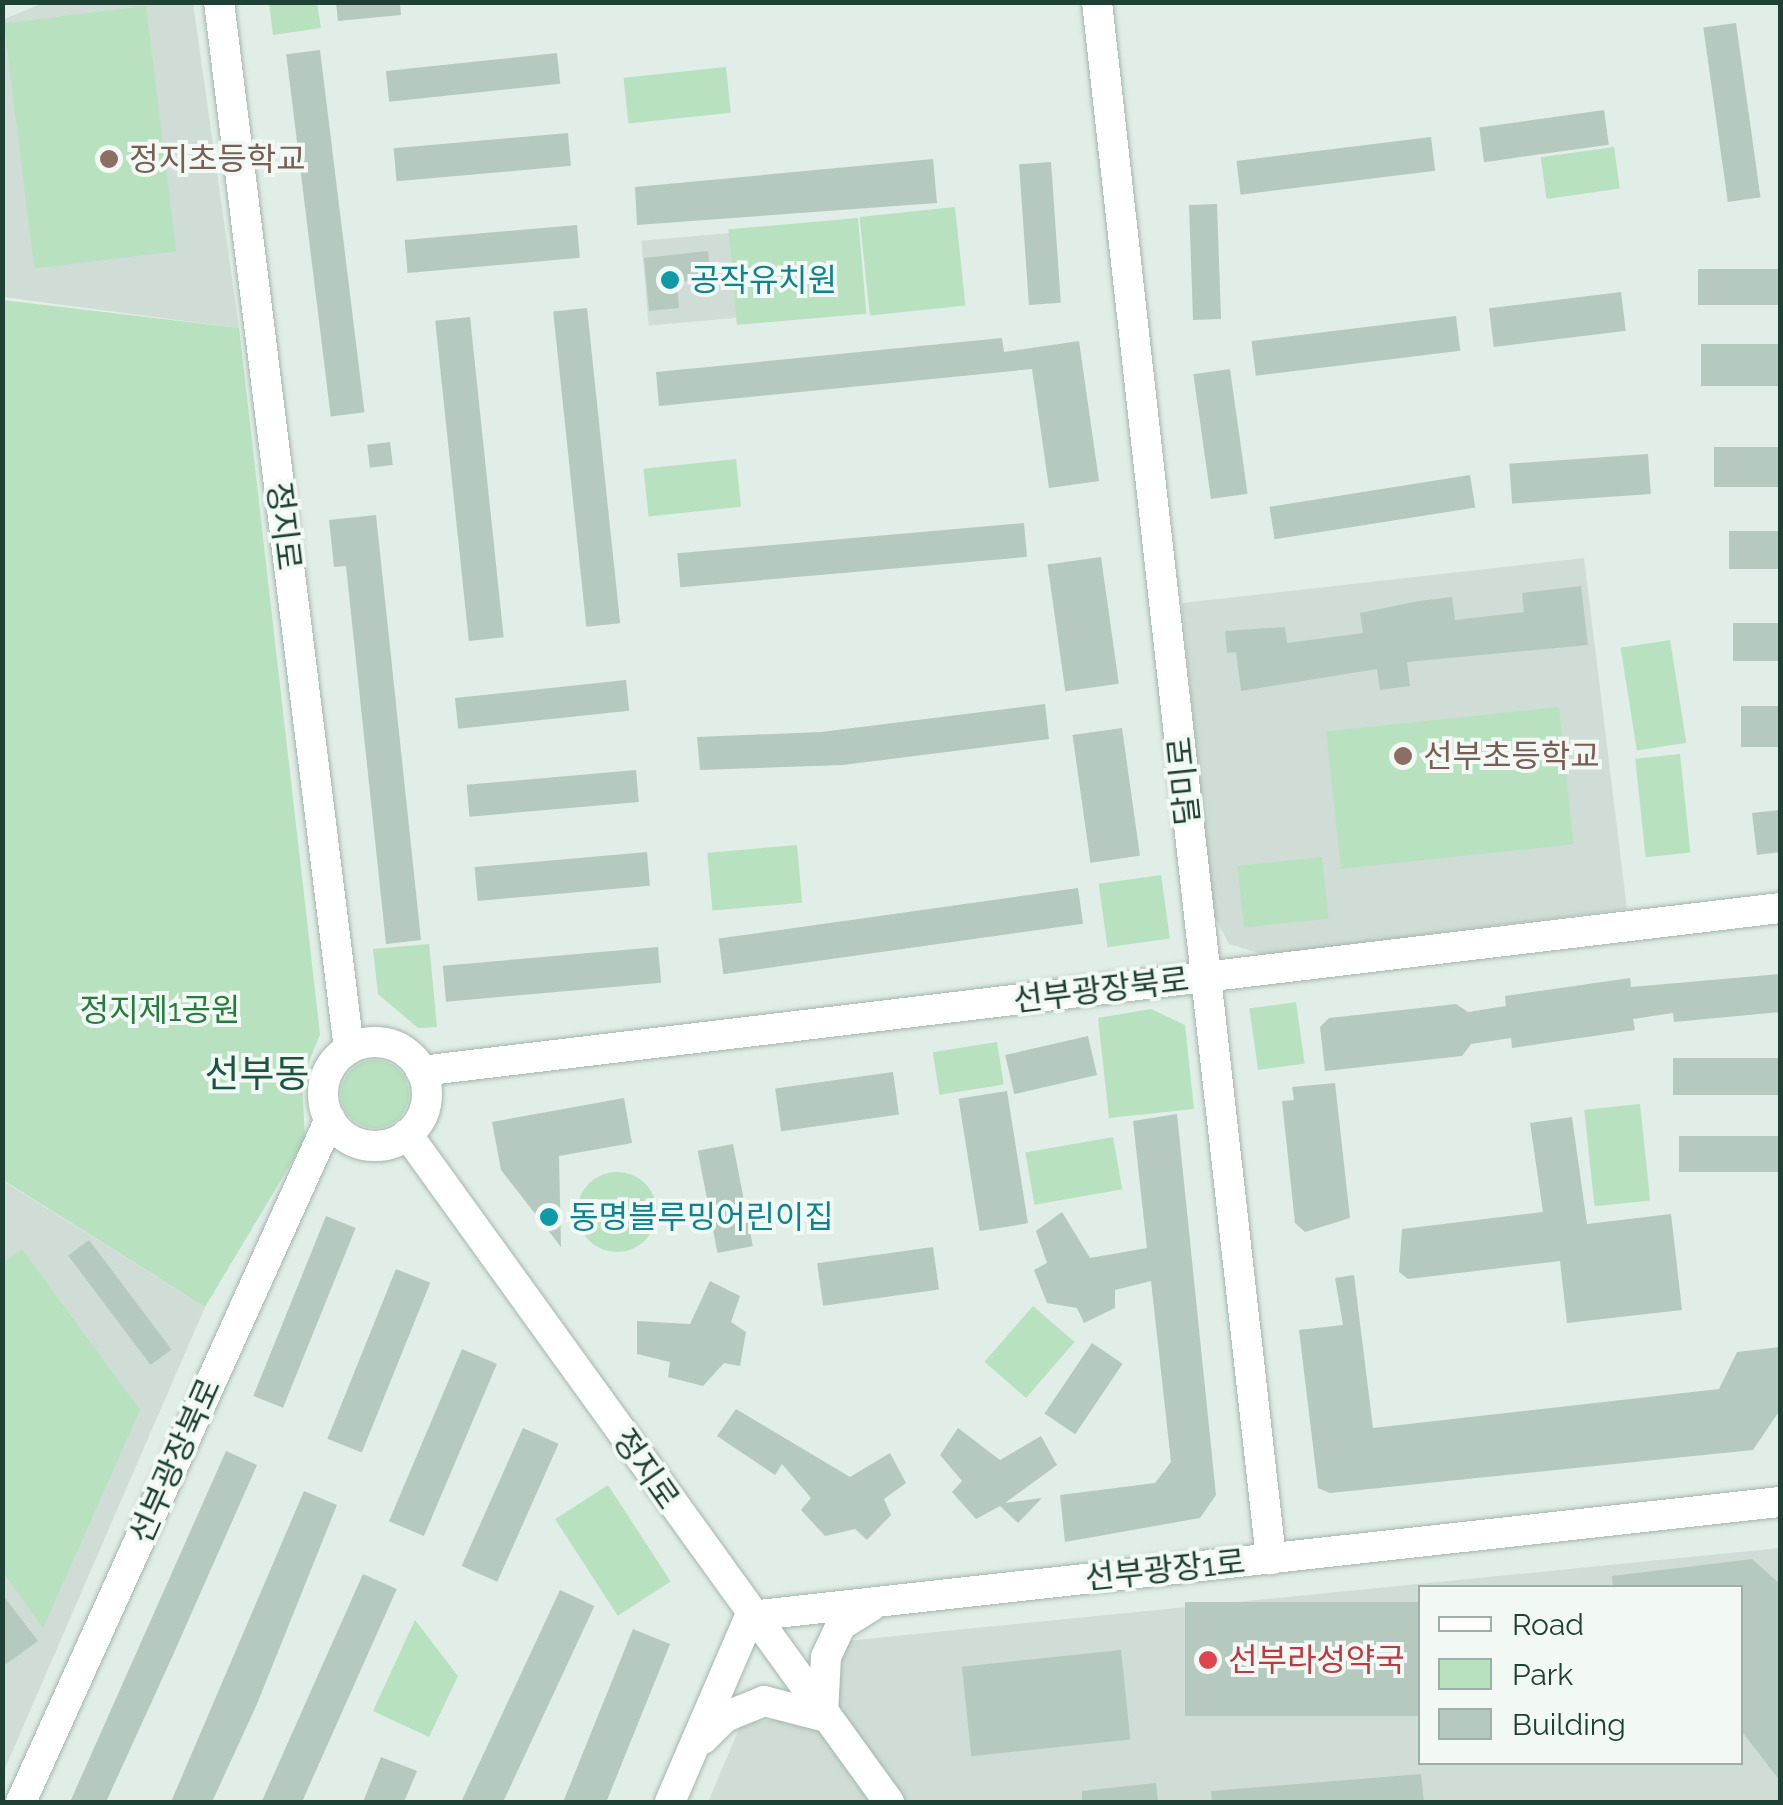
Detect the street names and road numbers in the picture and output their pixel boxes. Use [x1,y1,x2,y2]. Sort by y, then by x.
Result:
street label: 정지로 [260,480,308,572]
street label: 달미로 [1160,735,1208,827]
street label: 선부광장북로 [1011,960,1191,1020]
street label: 선부광장북로 [122,1373,228,1549]
street label: 정지로 [605,1422,687,1516]
street label: 선부광장1로 [1083,1542,1247,1598]

